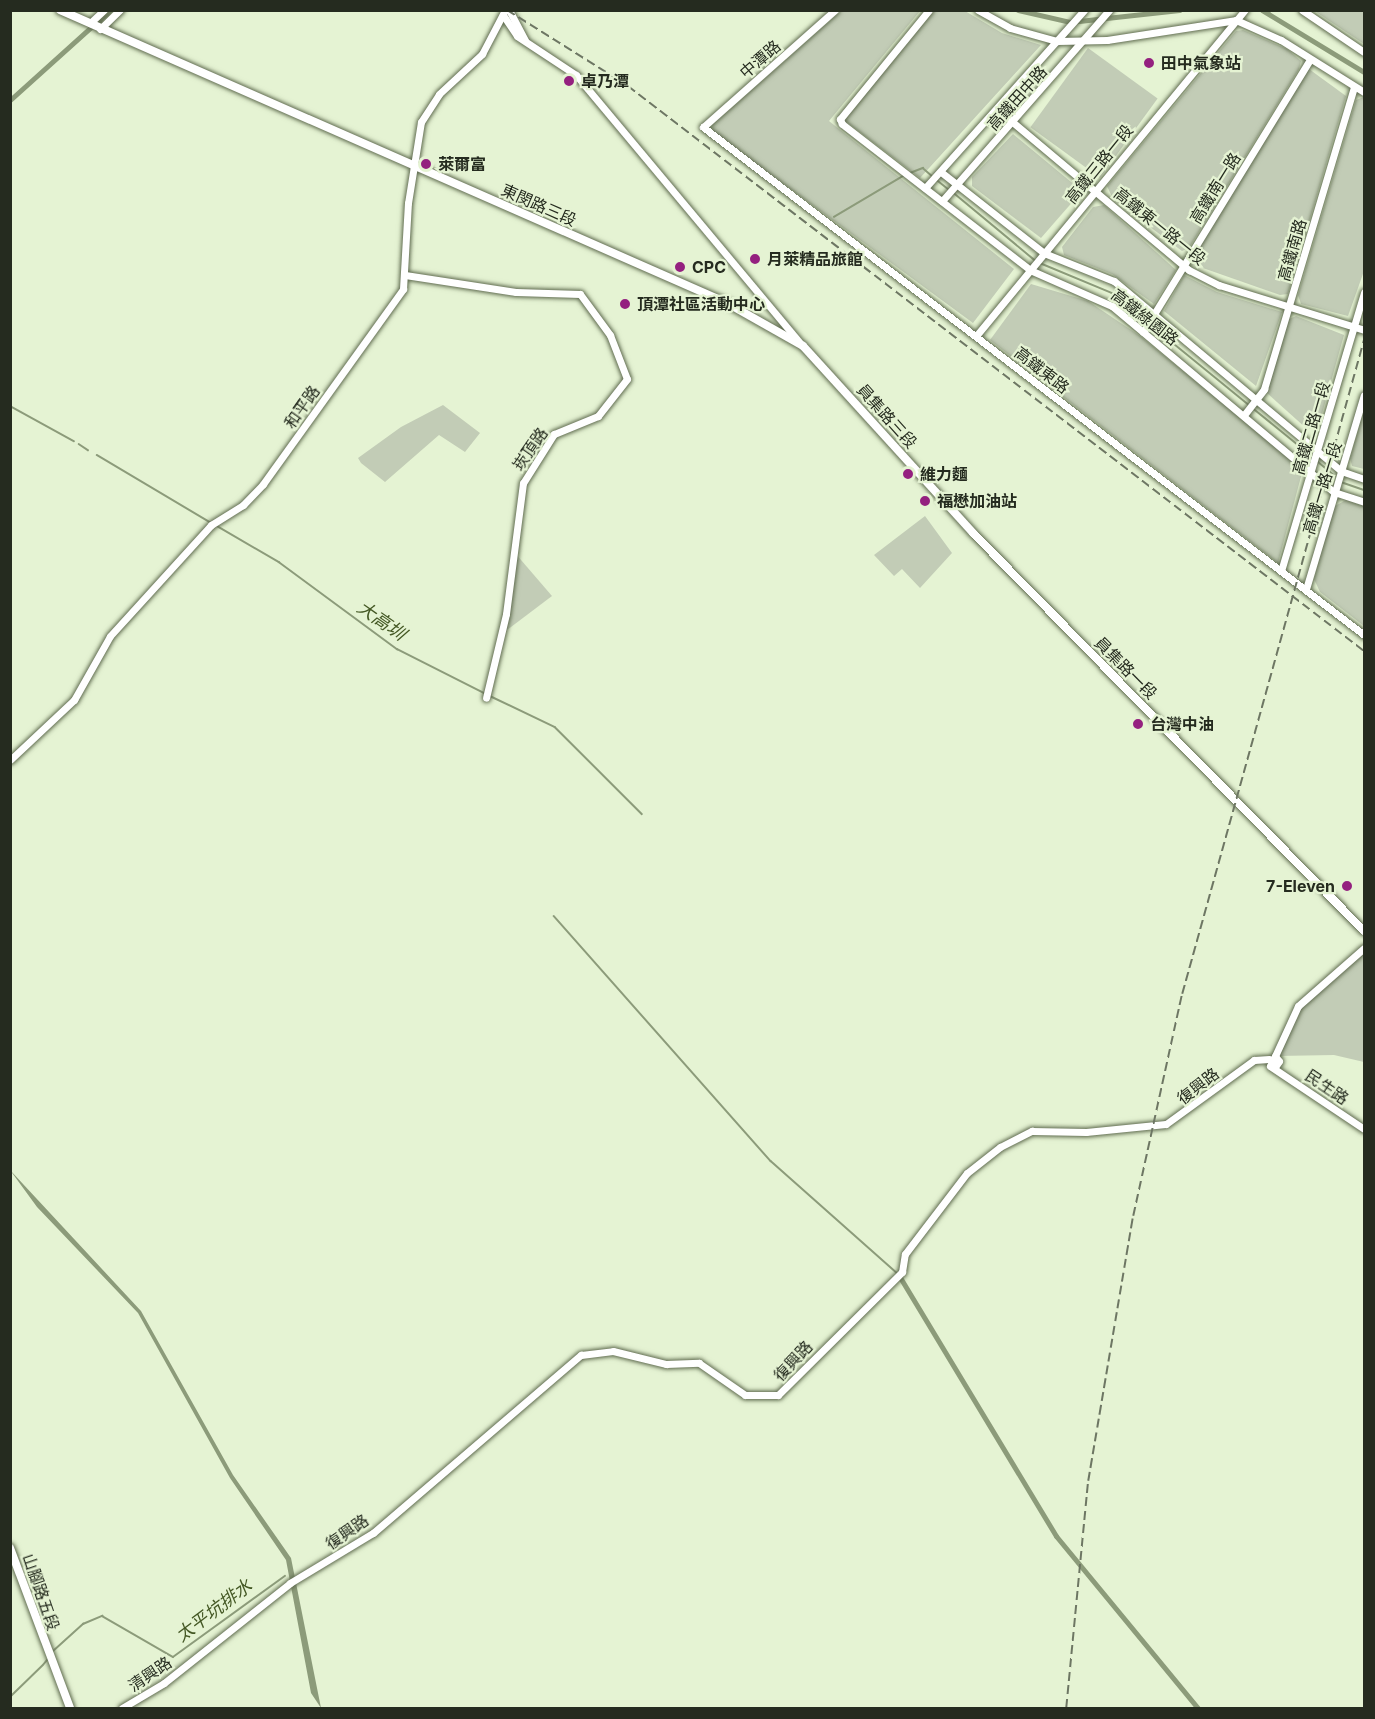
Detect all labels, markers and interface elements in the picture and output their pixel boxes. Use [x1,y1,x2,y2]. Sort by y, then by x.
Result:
street label: 中潭路 [736,36,784,82]
place label: 田中氣象站 [1161,53,1241,73]
marker: 田中氣象站 [1142,56,1156,70]
street label: 高鐵田中路 [983,62,1051,134]
place label: 卓乃潭 [581,71,629,91]
marker: 卓乃潭 [562,74,576,88]
street label: 高鐵三路一段 [1061,121,1137,207]
street label: 高鐵南一路 [1186,149,1244,227]
place label: 萊爾富 [438,154,486,174]
marker: 萊爾富 [419,157,433,171]
street label: 東閔路三段 [499,180,579,230]
street label: 高鐵東一路一段 [1110,183,1210,269]
street label: 高鐵南路 [1274,217,1310,283]
place label: 月萊精品旅館 [767,249,863,269]
marker: 月萊精品旅館 [748,252,762,266]
place label: CPC [692,257,726,277]
marker: CPC [673,260,687,274]
street label: 高鐵綠園路 [1108,285,1182,349]
place label: 頂潭社區活動中心 [637,294,765,314]
marker: 頂潭社區活動中心 [618,297,632,311]
street label: 高鐵東路 [1011,343,1073,397]
street label: 高鐵二路一段 [1289,379,1333,477]
street label: 員集路三段 [853,380,921,452]
street label: 和平路 [280,382,324,432]
street label: 崁頂路 [508,424,552,474]
street label: 高鐵一路一段 [1299,439,1345,537]
place label: 維力麵 [920,464,968,484]
marker: 維力麵 [901,467,915,481]
place label: 福懋加油站 [937,491,1017,511]
marker: 福懋加油站 [918,494,932,508]
water label: 大高圳 [353,597,409,645]
street label: 員集路一段 [1091,633,1161,703]
place label: 台灣中油 [1150,714,1214,734]
marker: 台灣中油 [1131,717,1145,731]
place label: 7-Eleven [1266,876,1335,896]
marker: 7-Eleven [1340,879,1354,893]
street label: 復興路 [1173,1064,1223,1108]
street label: 民生路 [1302,1066,1352,1108]
street label: 復興路 [770,1337,816,1385]
street label: 復興路 [322,1510,372,1554]
street label: 山腳路五段 [19,1551,63,1633]
water label: 太平坑排水 [172,1575,256,1647]
street label: 清興路 [125,1653,175,1695]

